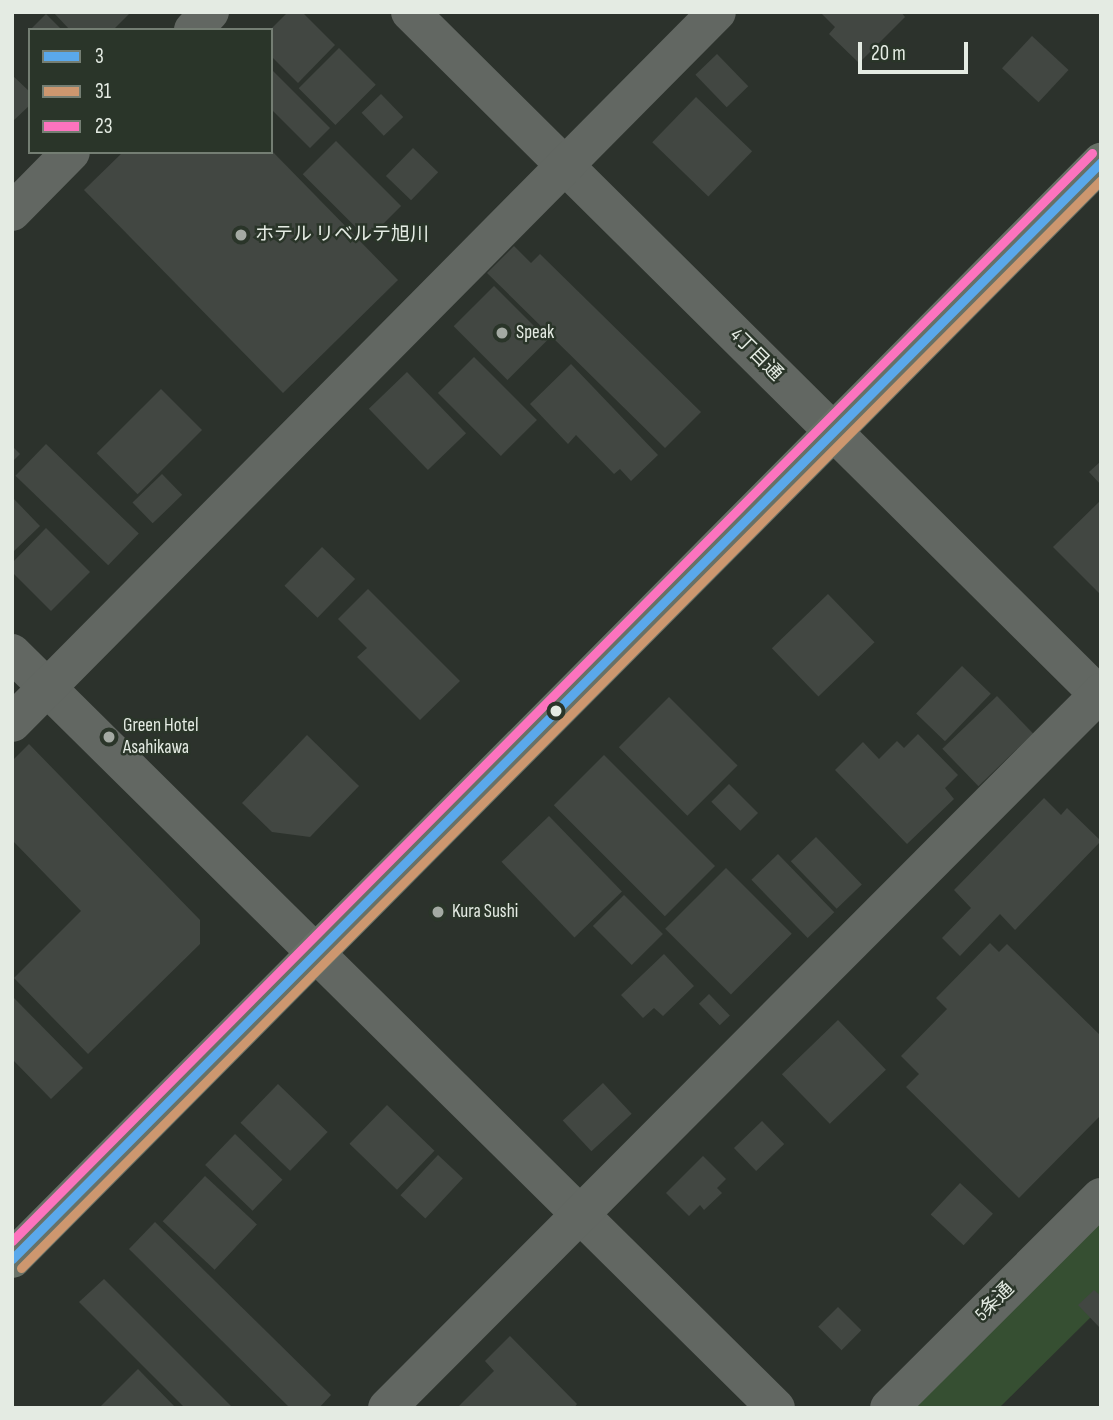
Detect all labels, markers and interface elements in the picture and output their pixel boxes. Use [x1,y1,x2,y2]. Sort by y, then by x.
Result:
legend [28,28,273,154]
scale bar [861,28,971,72]
text: 20 m [871,41,906,66]
text: 3 [95,44,104,69]
text: 31 [95,79,111,104]
text: 23 [95,114,113,139]
place label: ホテル リベルテ旭川 [255,224,429,246]
marker: ホテル リベルテ旭川 [233,227,249,243]
place label: Speak [516,322,554,344]
street label: 4丁目通 [725,324,787,386]
marker: Speak [494,325,510,341]
unlabelled marker [549,704,563,718]
place label: Green Hotel Asahikawa [123,715,198,759]
marker: Green Hotel Asahikawa [101,729,117,745]
place label: Kura Sushi [452,901,518,923]
marker: Kura Sushi [430,904,446,920]
street label: 5条通 [971,1278,1019,1326]

